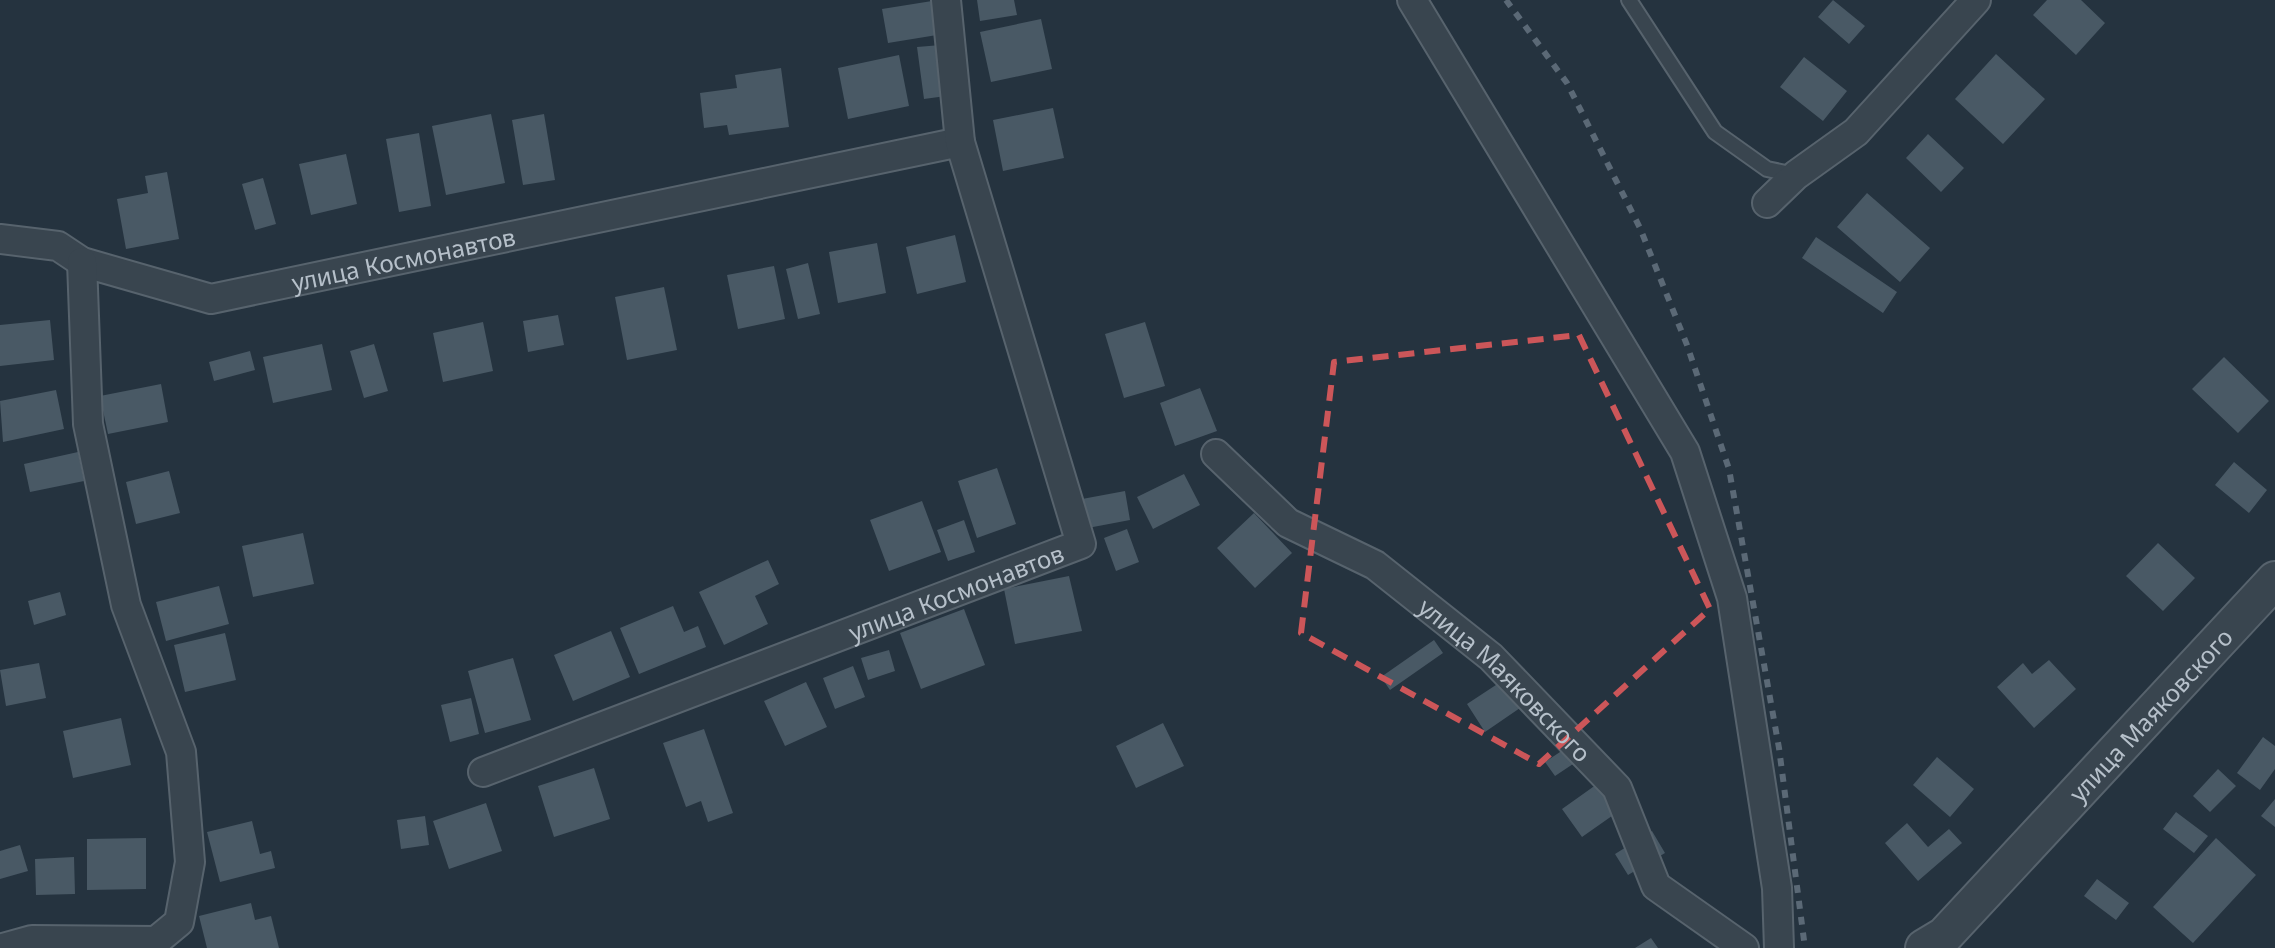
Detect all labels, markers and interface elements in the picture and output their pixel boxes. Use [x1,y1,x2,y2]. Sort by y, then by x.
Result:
street label: улица Космонавтов [288,219,518,298]
street label: улица Космонавтов [843,536,1068,648]
street label: улица Маяковского [1412,590,1599,768]
street label: улица Маяковского [2061,620,2239,808]

